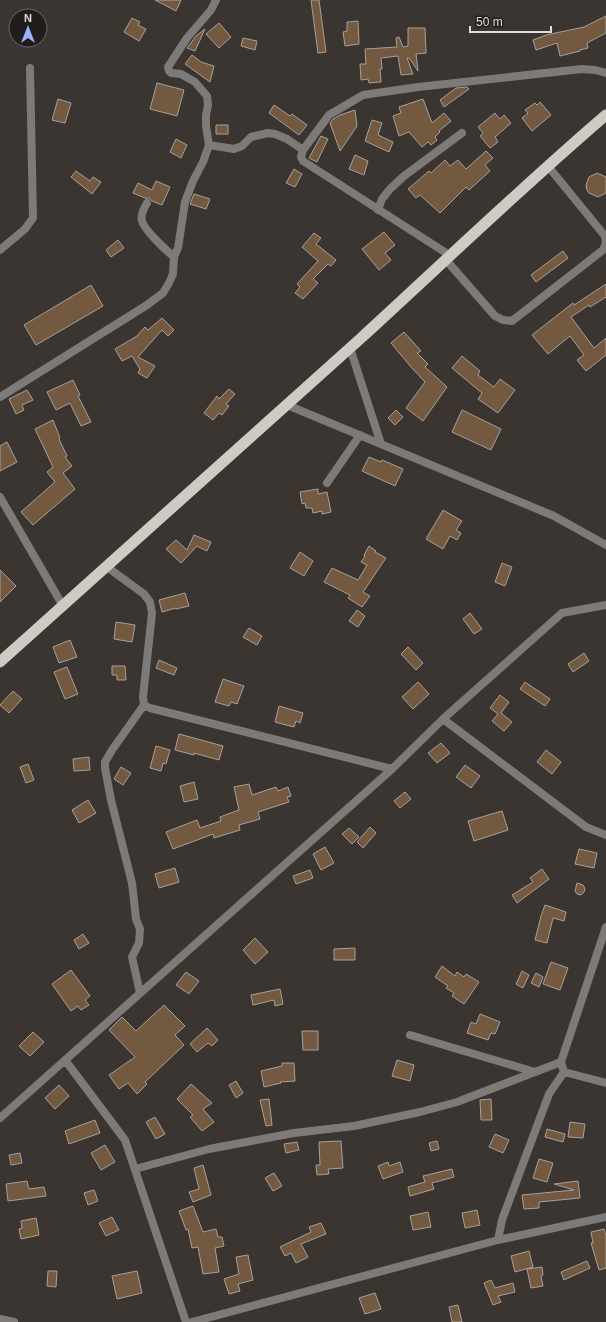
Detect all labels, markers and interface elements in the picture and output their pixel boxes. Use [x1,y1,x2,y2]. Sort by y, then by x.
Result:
north arrow [8,8,48,48]
scale bar [470,8,551,34]
text: N [24,12,32,24]
text: 50 m [476,15,503,29]

